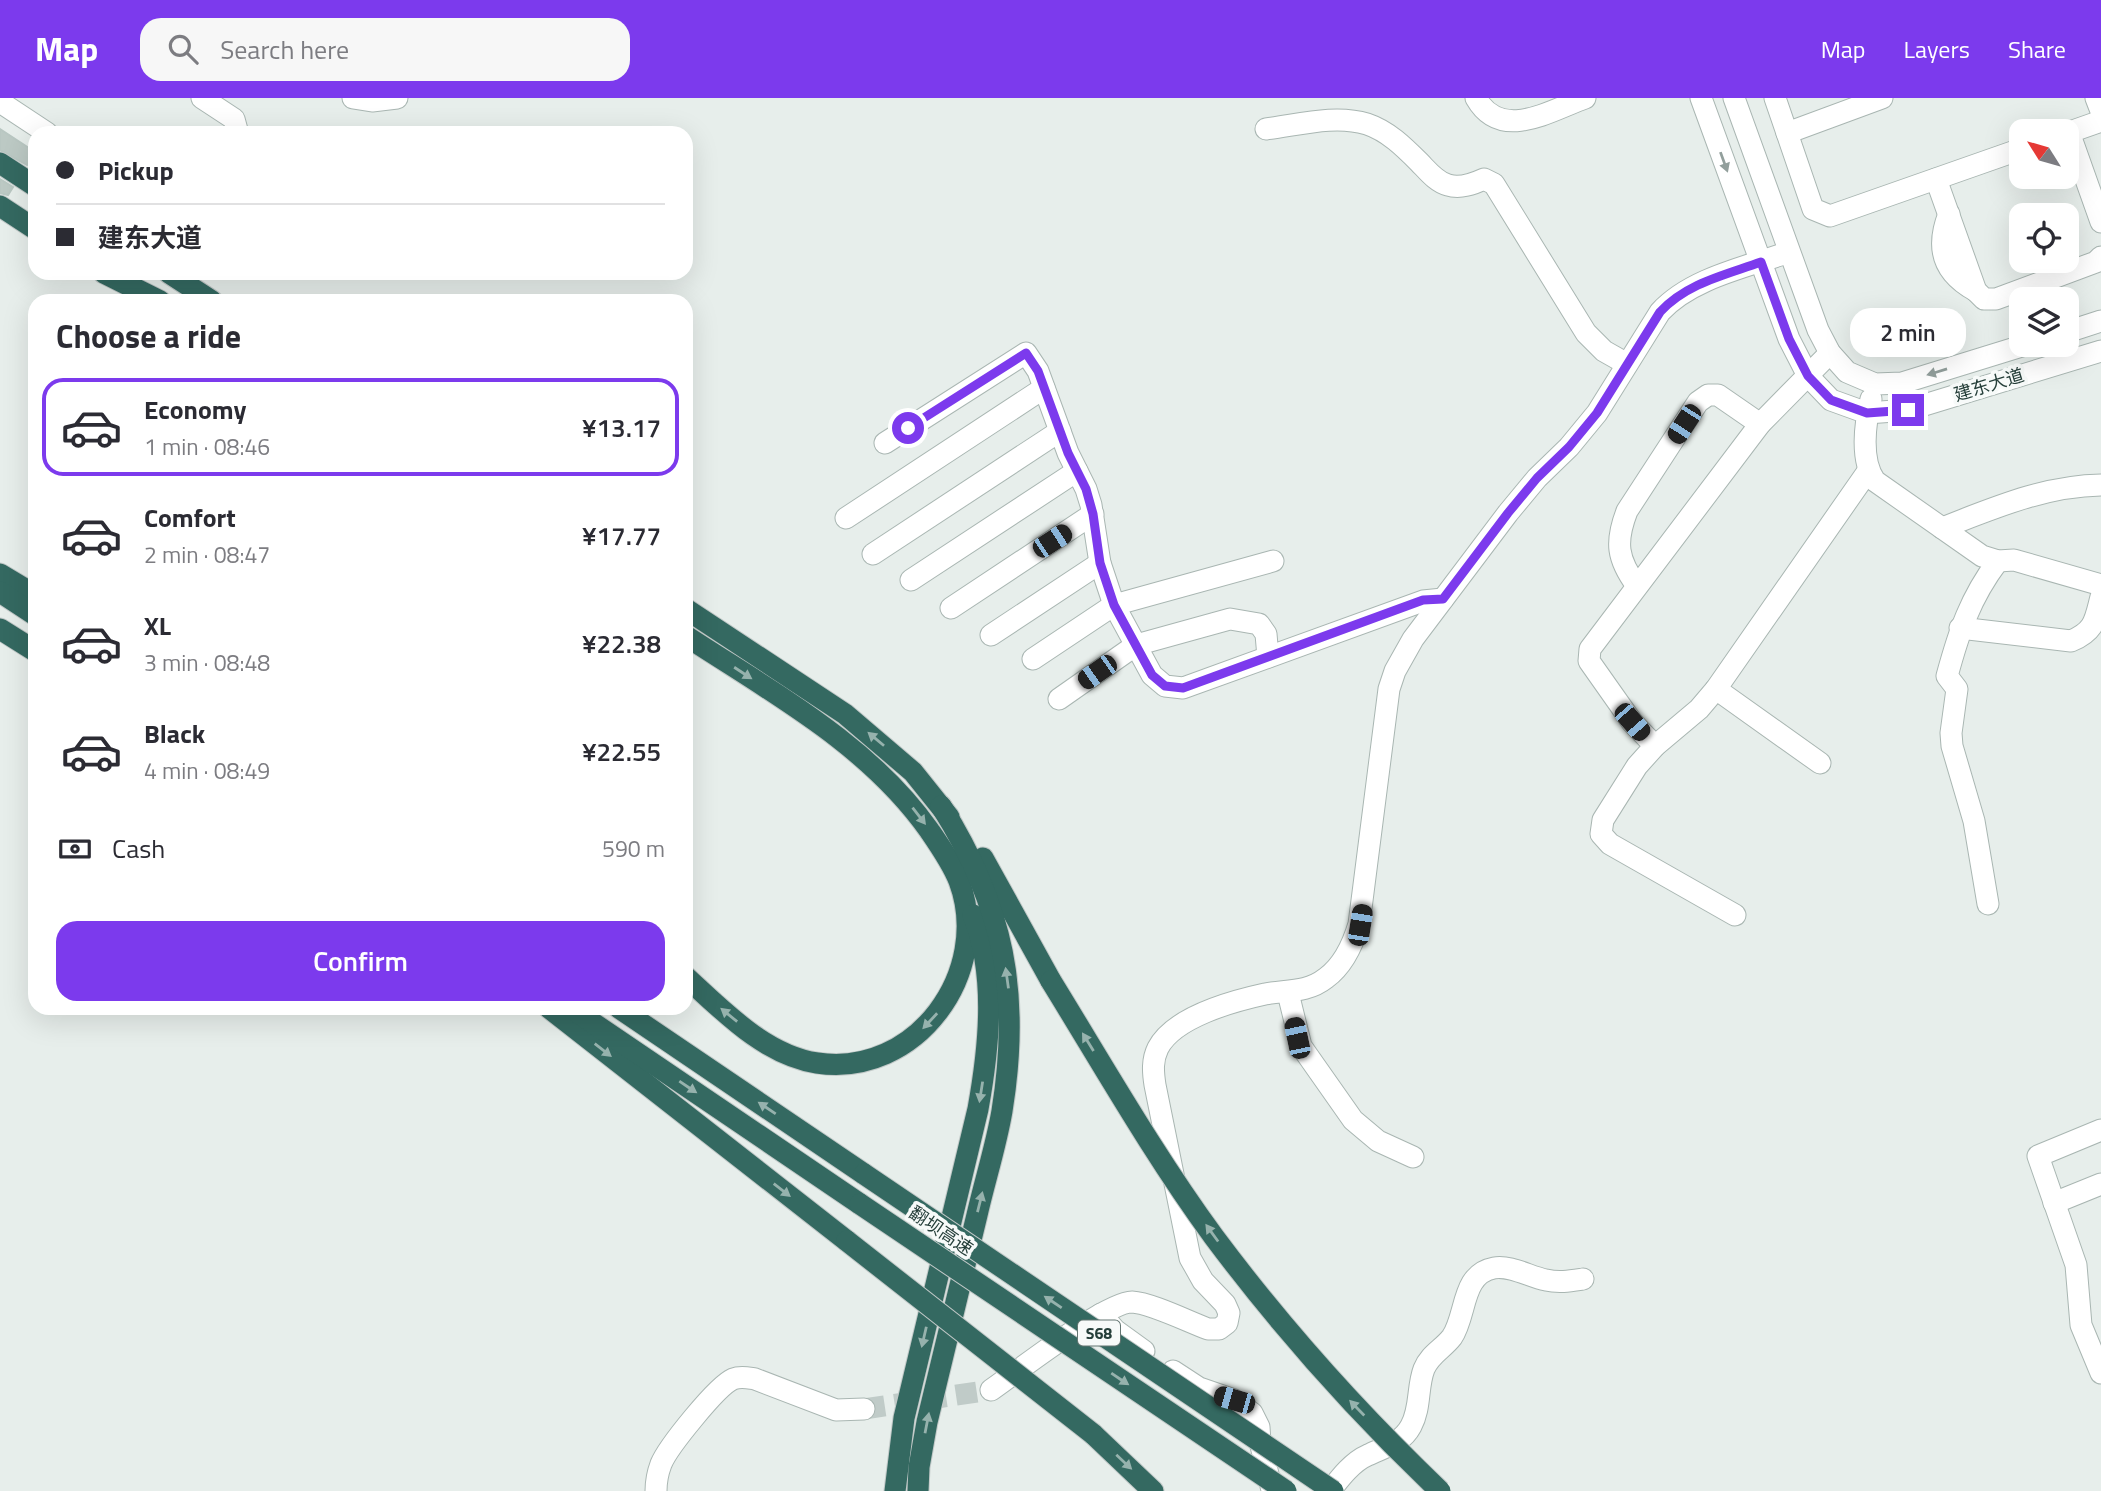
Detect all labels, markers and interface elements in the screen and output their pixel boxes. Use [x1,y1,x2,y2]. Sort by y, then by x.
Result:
search box [140,18,630,81]
text: Map [35,24,98,74]
icon: search [164,30,202,68]
text: Search here [220,30,349,69]
text: Map [1821,31,1866,67]
text: Layers [1904,31,1970,67]
text: Share [2008,31,2066,67]
north arrow [2009,119,2079,189]
map controls [2009,119,2079,357]
text: Pickup [98,151,174,190]
one-way arrow [1719,152,1730,173]
button: locate [2009,203,2079,273]
text: 建东大道 [98,218,202,257]
button: layers [2009,287,2079,357]
callout: 2 min [1850,308,1966,358]
text: Choose a ride [56,312,241,360]
text: 2 min [1880,315,1936,350]
street label: 建东大道 [1950,361,2027,408]
one-way arrow [1926,368,1947,378]
text: Economy [144,390,246,429]
route end [1892,394,1924,426]
icon: car [60,396,123,459]
car [1664,401,1705,447]
text: ¥13.17 [582,408,661,447]
route start [892,412,924,444]
text: 1 min · 08:46 [144,429,270,464]
text: Comfort [144,498,236,537]
icon: car [60,504,123,567]
text: ¥17.77 [582,516,661,555]
car [1029,521,1076,561]
text: 2 min · 08:47 [144,537,270,572]
text: XL [144,606,171,645]
icon: car [60,612,123,675]
text: ¥22.38 [582,624,661,663]
text: 3 min · 08:48 [144,645,270,680]
car [1074,651,1121,693]
one-way arrow [734,667,753,680]
car [1611,699,1654,745]
text: Black [144,714,205,753]
icon: car [60,720,123,783]
text: ¥22.55 [582,732,661,771]
one-way arrow [868,732,886,747]
text: 4 min · 08:49 [144,753,270,788]
one-way arrow [911,807,925,825]
text: Cash [112,829,165,868]
icon: cash [56,830,94,868]
text: 590 m [602,831,665,866]
car [1347,903,1374,947]
button: Confirm [56,921,665,1001]
one-way arrow [1001,967,1012,989]
one-way arrow [720,1007,738,1022]
one-way arrow [921,1013,938,1030]
car [1283,1015,1312,1061]
one-way arrow [1082,1033,1095,1052]
one-way arrow [593,1043,611,1058]
one-way arrow [678,1081,698,1094]
one-way arrow [975,1081,986,1103]
one-way arrow [758,1101,776,1115]
one-way arrow [772,1183,790,1198]
one-way arrow [975,1191,986,1213]
street label: 翻坝高速 [904,1199,979,1262]
one-way arrow [1205,1224,1219,1242]
one-way arrow [1044,1295,1062,1309]
road number: S68 [1078,1320,1120,1345]
one-way arrow [918,1326,929,1348]
one-way arrow [1111,1372,1129,1386]
car [1211,1384,1258,1416]
one-way arrow [1350,1400,1366,1417]
one-way arrow [921,1412,932,1434]
one-way arrow [1115,1453,1132,1469]

